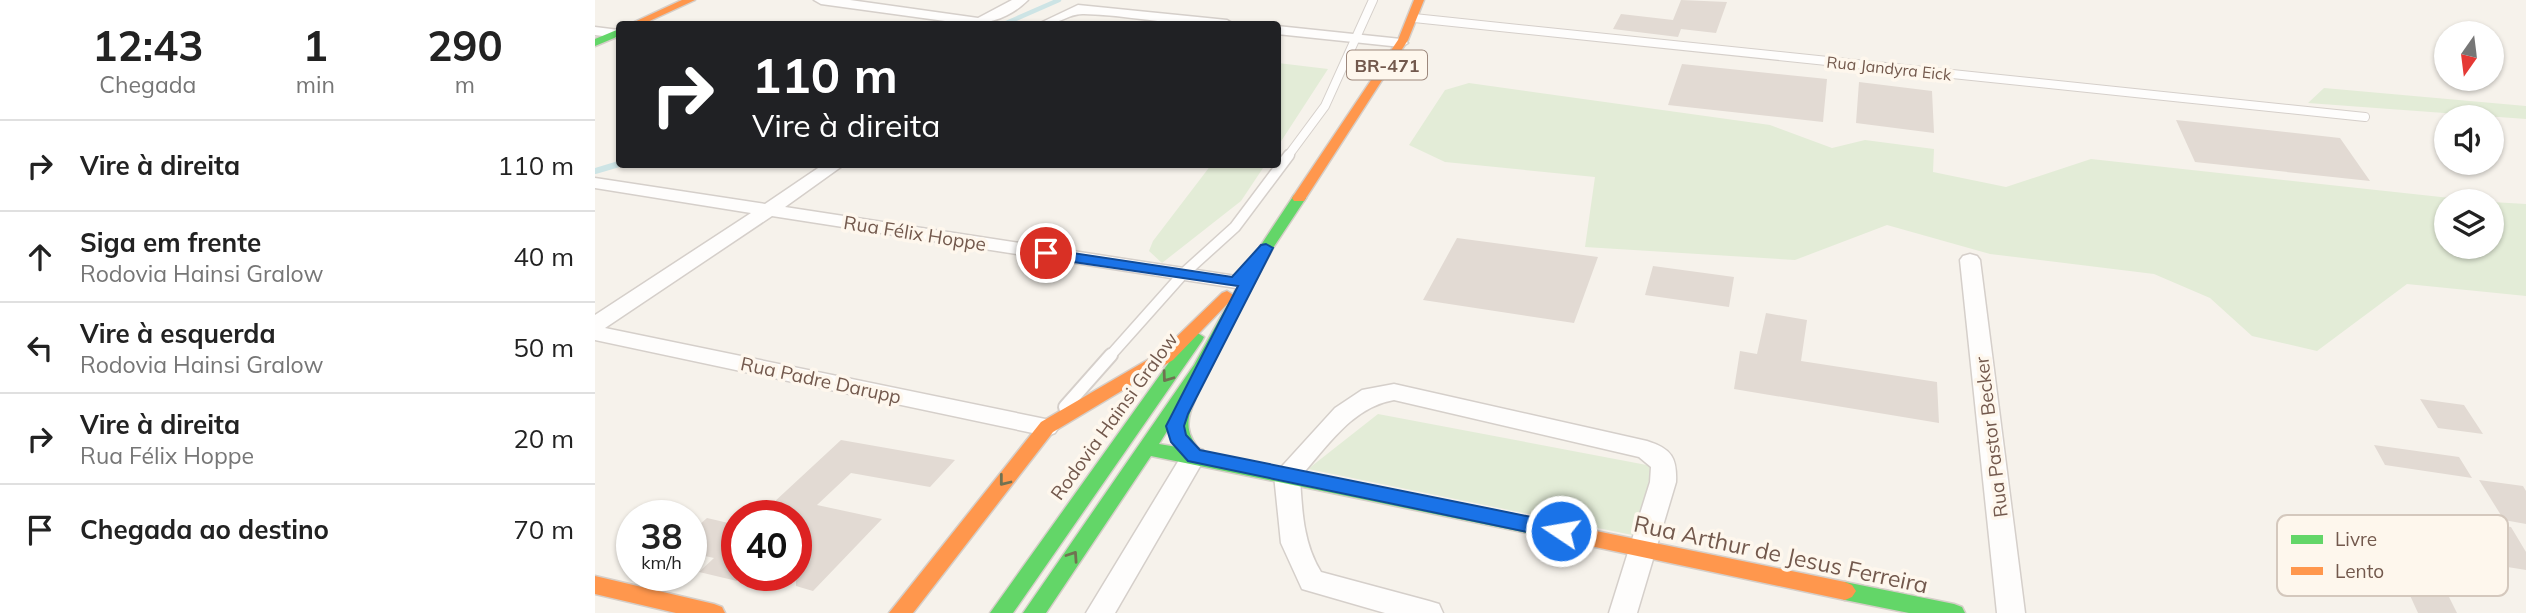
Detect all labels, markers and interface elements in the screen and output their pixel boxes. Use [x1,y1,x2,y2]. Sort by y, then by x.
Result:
text: 12:43 [92,19,203,72]
text: 1 [303,19,328,72]
text: 290 [427,19,503,72]
north arrow [2434,21,2504,91]
map controls [2434,21,2504,259]
text: 110 m [752,44,898,105]
icon: right [637,49,728,140]
road number: BR-471 [1347,51,1427,80]
street label: Rua Jandyra Eick [1826,52,1953,85]
text: Chegada [99,70,196,99]
text: min [296,70,335,99]
text: m [455,70,475,99]
text: Vire à direita [752,105,940,145]
button: sound [2434,105,2504,175]
icon: right [21,147,59,185]
text: Vire à direita [80,149,240,182]
text: 110 m [498,149,574,182]
button: layers [2434,189,2504,259]
street label: Rua Félix Hoppe [842,210,988,256]
pin [1016,223,1076,283]
text: Siga em frente [80,226,261,259]
icon: arrive [1027,234,1065,272]
icon: ahead [21,238,59,276]
text: 40 m [513,240,574,273]
text: Rodovia Hainsi Gralow [80,259,324,288]
text: Vire à esquerda [80,317,276,350]
street label: Rodovia Hainsi Gralow [1045,328,1183,504]
icon: left [21,329,59,367]
text: 50 m [513,331,574,364]
text: Rodovia Hainsi Gralow [80,350,324,379]
street label: Rua Padre Darupp [739,351,903,409]
street label: Rua Pastor Becker [1969,355,2013,519]
one-way arrow [1163,369,1175,382]
text: Vire à direita [80,408,240,441]
icon: right [21,420,59,458]
text: 20 m [513,422,574,455]
text: Rua Félix Hoppe [80,441,254,470]
one-way arrow [1000,473,1013,486]
position arrow [1524,494,1598,568]
speed limit sign: 40 [721,500,812,591]
street label: Rua Arthur de Jesus Ferreira [1631,509,1931,599]
icon: arrive [21,511,59,549]
text: Chegada ao destino [80,513,329,546]
text: 70 m [513,513,574,546]
text: 38 [640,514,683,558]
legend [2277,515,2508,596]
text: Livre [2335,527,2377,551]
text: km/h [641,551,682,574]
one-way arrow [1064,551,1077,564]
text: Lento [2335,559,2384,583]

